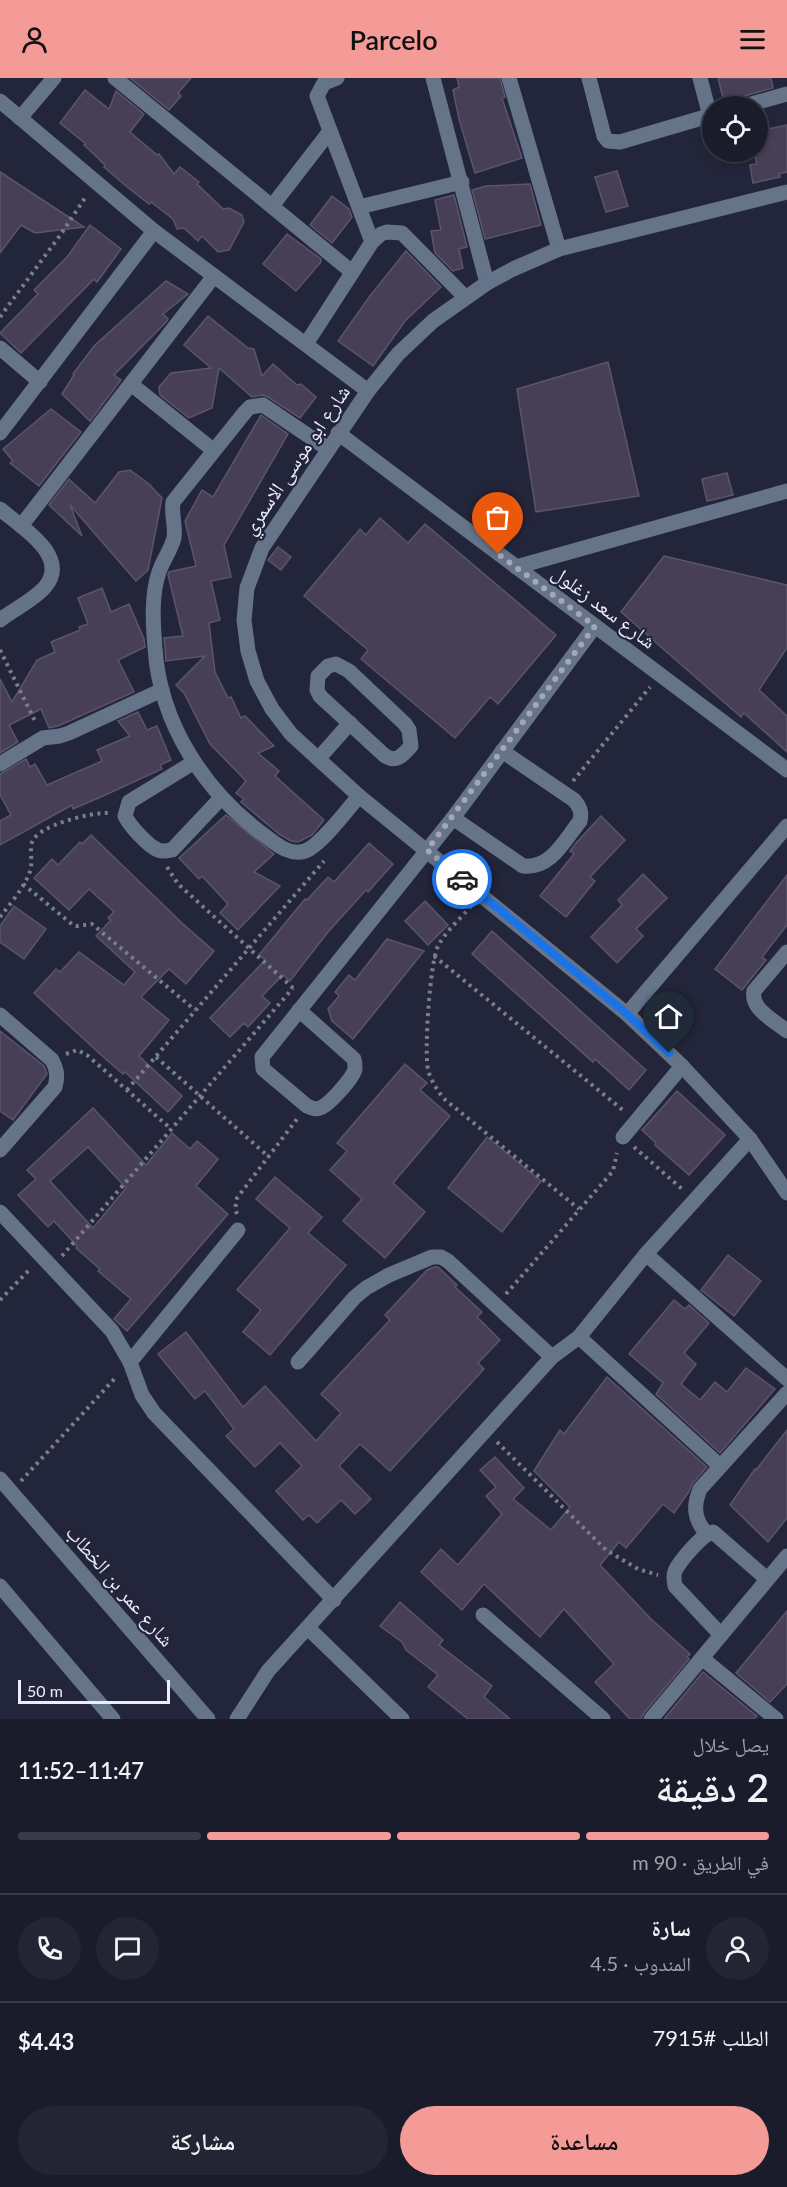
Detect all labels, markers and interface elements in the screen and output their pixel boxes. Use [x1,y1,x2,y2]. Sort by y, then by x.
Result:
icon: person [18,23,51,56]
text: Parcelo [349,23,438,56]
icon: menu [736,23,769,56]
map controls [702,96,768,162]
button: locate [702,96,768,162]
street label: شارع ابو موسى الاسمري [236,380,358,542]
pin [472,492,523,554]
icon: bag [481,501,514,534]
street label: شارع سعد زغلول [547,560,661,654]
courier [432,849,492,909]
icon: car [446,863,479,896]
pin [643,991,694,1053]
icon: home [652,1000,685,1033]
street label: شارع عمر بن الخطاب [60,1520,180,1652]
scale bar [18,1677,170,1704]
text: 50 m [27,1681,63,1700]
text: يصل خلال [693,1732,769,1756]
text: 11:47–11:52 [18,1757,144,1784]
text: 2 دقيقة [656,1764,769,1810]
text: في الطريق · 90 m [632,1850,769,1874]
text: سارة [652,1914,691,1941]
button: phone [18,1917,81,1980]
button: chat [96,1917,159,1980]
button: person [706,1917,769,1980]
text: المندوب · 4.5 [590,1951,691,1975]
text: الطلب #7915 [652,2024,769,2051]
text: $4.43 [18,2028,74,2055]
button: مشاركة [18,2106,388,2175]
button: مساعدة [400,2106,769,2175]

